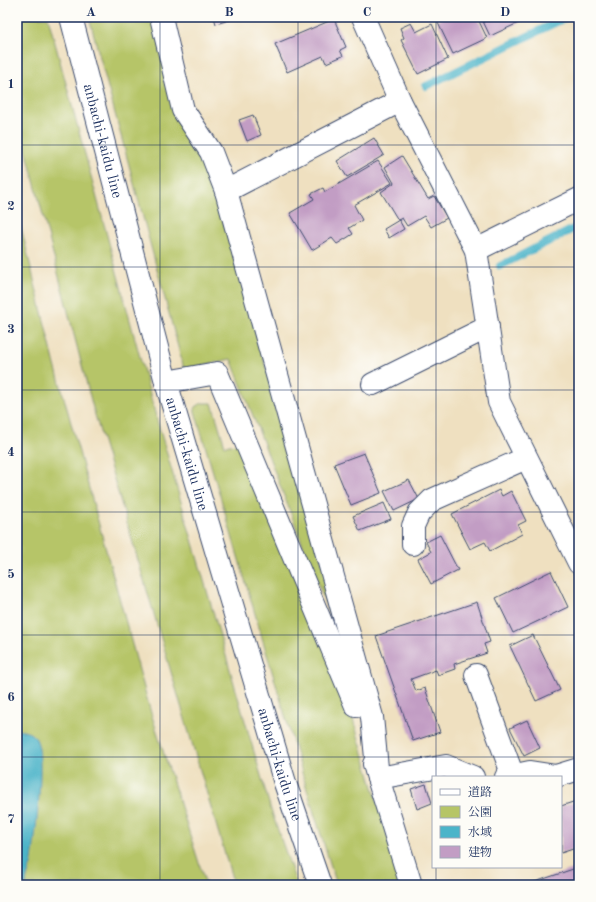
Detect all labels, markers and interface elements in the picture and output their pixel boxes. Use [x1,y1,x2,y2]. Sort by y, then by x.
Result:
text: A [86,6,96,19]
text: B [224,6,234,19]
text: C [363,6,371,19]
text: D [500,6,510,19]
text: 1 [7,78,15,91]
street label: anbachi-kaidu line [80,83,124,200]
text: 2 [7,200,15,213]
text: 3 [7,323,15,336]
street label: anbachi-kaidu line [162,396,210,513]
text: 4 [7,446,15,459]
text: 5 [7,568,15,581]
text: 6 [7,691,15,704]
street label: anbachi-kaidu line [254,706,303,823]
legend [432,776,562,868]
text: 道路 [468,785,492,799]
text: 公園 [468,806,492,819]
text: 7 [7,813,15,826]
text: 水域 [468,825,492,839]
text: 建物 [468,845,492,859]

